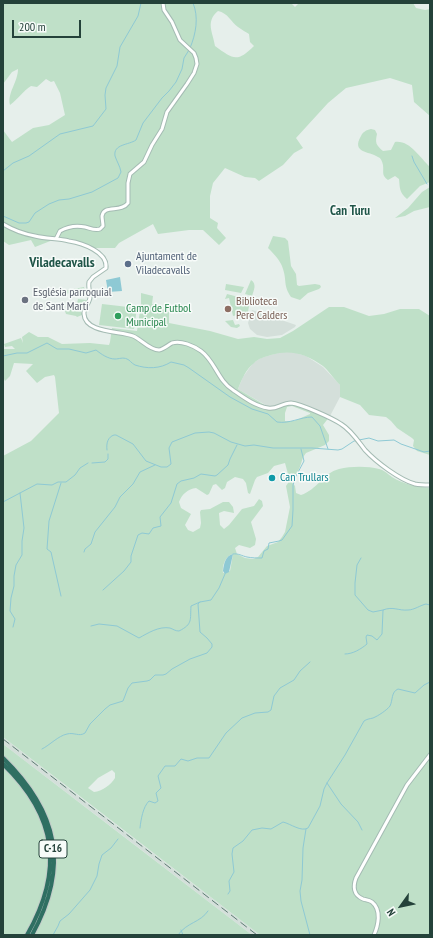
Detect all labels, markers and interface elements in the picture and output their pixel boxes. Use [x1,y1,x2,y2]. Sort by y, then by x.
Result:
scale bar [14,12,83,38]
text: 200 m [19,19,46,34]
district label: Can Turu [330,203,370,219]
place label: Ajuntament de Viladecavalls [136,250,197,278]
district label: Viladecavalls [29,255,95,271]
marker: Ajuntament de Viladecavalls [123,259,133,269]
place label: Església parroquial de Sant Martí [33,286,112,314]
marker: Església parroquial de Sant Martí [20,295,30,305]
place label: Biblioteca Pere Calders [236,295,287,323]
place label: Camp de Futbol Municipal [126,302,191,330]
marker: Biblioteca Pere Calders [223,304,233,314]
marker: Camp de Futbol Municipal [113,311,123,321]
place label: Can Trullars [280,471,329,485]
marker: Can Trullars [267,473,277,483]
road number: C-16 [39,840,67,858]
north arrow [381,886,421,926]
text: N [383,906,398,919]

